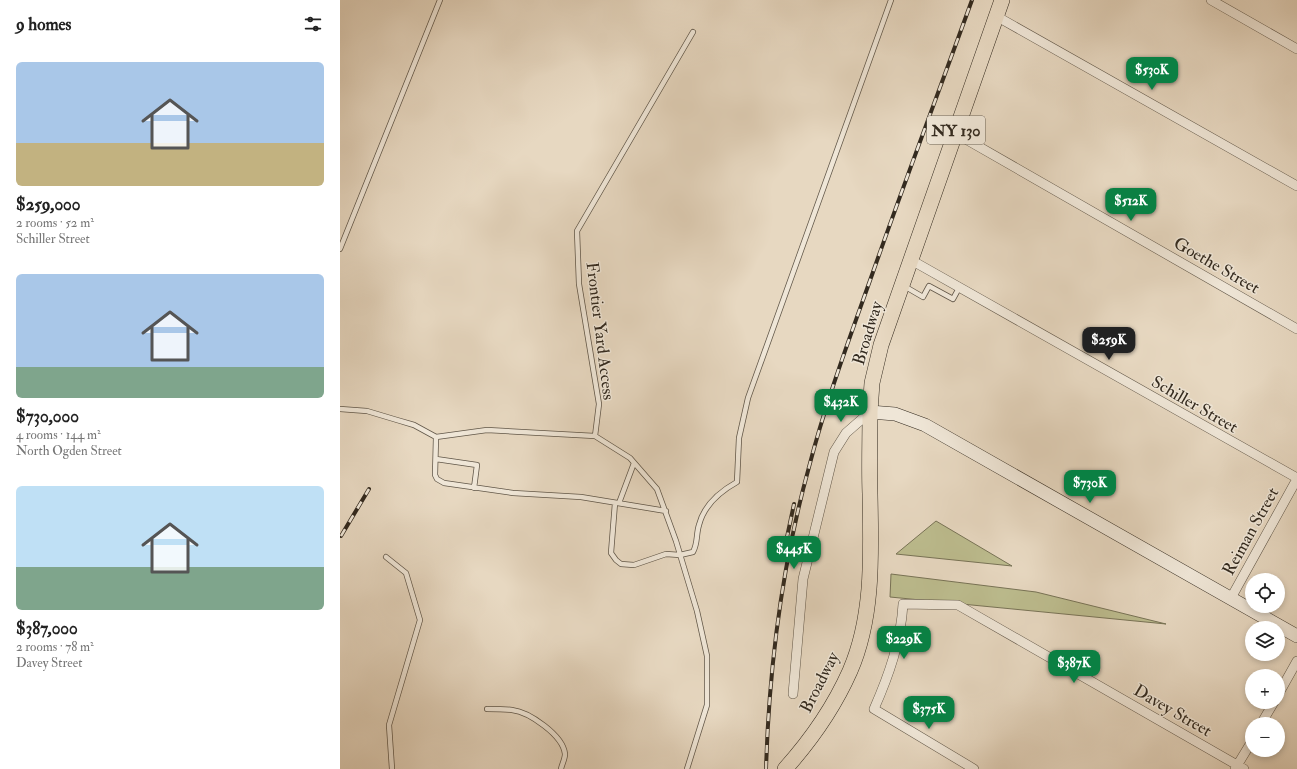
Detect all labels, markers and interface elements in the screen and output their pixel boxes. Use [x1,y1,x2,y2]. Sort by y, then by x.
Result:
icon: filters [302,13,324,35]
text: 9 homes [16,14,71,35]
pin: $530K [1124,57,1180,91]
text: $530K [1135,62,1169,78]
icon: home [134,88,206,160]
road number: NY 130 [927,116,985,144]
pin: $512K [1103,188,1159,222]
text: $512K [1114,193,1148,209]
text: $259,000 [16,194,81,215]
text: 2 rooms · 52 m² [16,215,94,231]
text: Schiller Street [16,231,90,247]
street label: Goethe Street [1170,232,1264,299]
street label: Frontier Yard Access [582,261,619,401]
street label: Broadway [848,298,888,368]
icon: home [134,300,206,372]
pin: $259K [1081,327,1137,361]
text: $259K [1091,332,1127,348]
street label: Schiller Street [1148,371,1242,438]
pin: $432K [813,389,869,423]
text: $432K [823,394,859,410]
text: $730,000 [16,406,79,427]
text: 4 rooms · 144 m² [16,427,101,443]
text: North Ogden Street [16,443,122,459]
pin: $730K [1062,470,1118,504]
text: $730K [1073,475,1107,491]
street label: Reiman Street [1218,483,1283,579]
icon: home [134,512,206,584]
pin: $445K [766,536,822,570]
text: $445K [776,541,812,557]
map controls [1245,573,1285,757]
button: locate [1245,573,1285,613]
text: $387,000 [16,618,78,639]
button: layers [1245,621,1285,661]
pin: $229K [876,626,932,660]
text: $229K [886,631,922,647]
text: 2 rooms · 78 m² [16,639,94,655]
street label: Broadway [795,648,845,717]
pin: $387K [1046,650,1102,684]
text: Davey Street [16,655,82,671]
text: $387K [1057,655,1091,671]
button: + [1245,669,1285,709]
street label: Davey Street [1129,680,1216,742]
pin: $375K [901,696,957,730]
text: $375K [912,701,946,717]
button: − [1245,717,1285,757]

